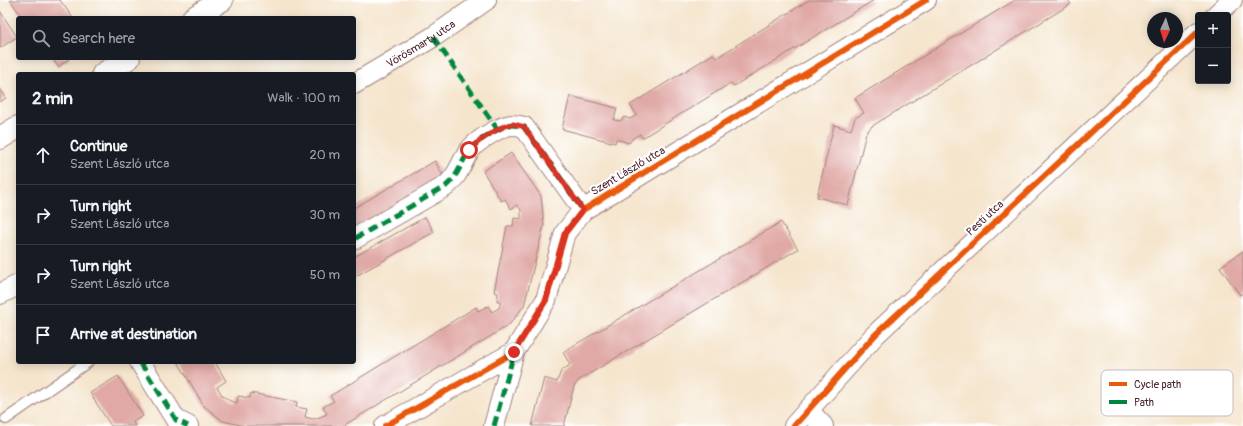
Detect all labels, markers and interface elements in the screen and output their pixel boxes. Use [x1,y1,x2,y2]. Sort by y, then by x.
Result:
north arrow [1147,12,1183,48]
map controls [1195,12,1231,84]
button: + [1195,12,1231,48]
search box [16,16,356,60]
street label: Vörösmarty utca [384,17,458,70]
icon: search [30,27,52,49]
text: Search here [62,29,135,48]
button: − [1195,48,1231,84]
text: 2 min [32,88,73,109]
text: Walk · 100 m [267,90,340,106]
text: Continue [70,137,128,156]
route start [460,141,478,159]
icon: ahead [32,144,54,166]
street label: Szent László utca [589,144,667,198]
text: 20 m [309,147,340,163]
text: Szent László utca [70,156,169,172]
text: Turn right [70,197,131,216]
street label: Pesti utca [964,198,1006,238]
icon: right [32,204,54,226]
text: 30 m [310,207,340,223]
text: Szent László utca [70,216,169,232]
text: Turn right [70,257,131,276]
icon: right [32,264,54,286]
text: 50 m [310,267,340,283]
text: Szent László utca [70,276,169,292]
icon: arrive [32,324,54,346]
text: Arrive at destination [70,325,197,344]
route end [505,343,523,361]
legend [1101,370,1233,416]
text: Cycle path [1134,378,1181,391]
text: Path [1134,396,1154,409]

